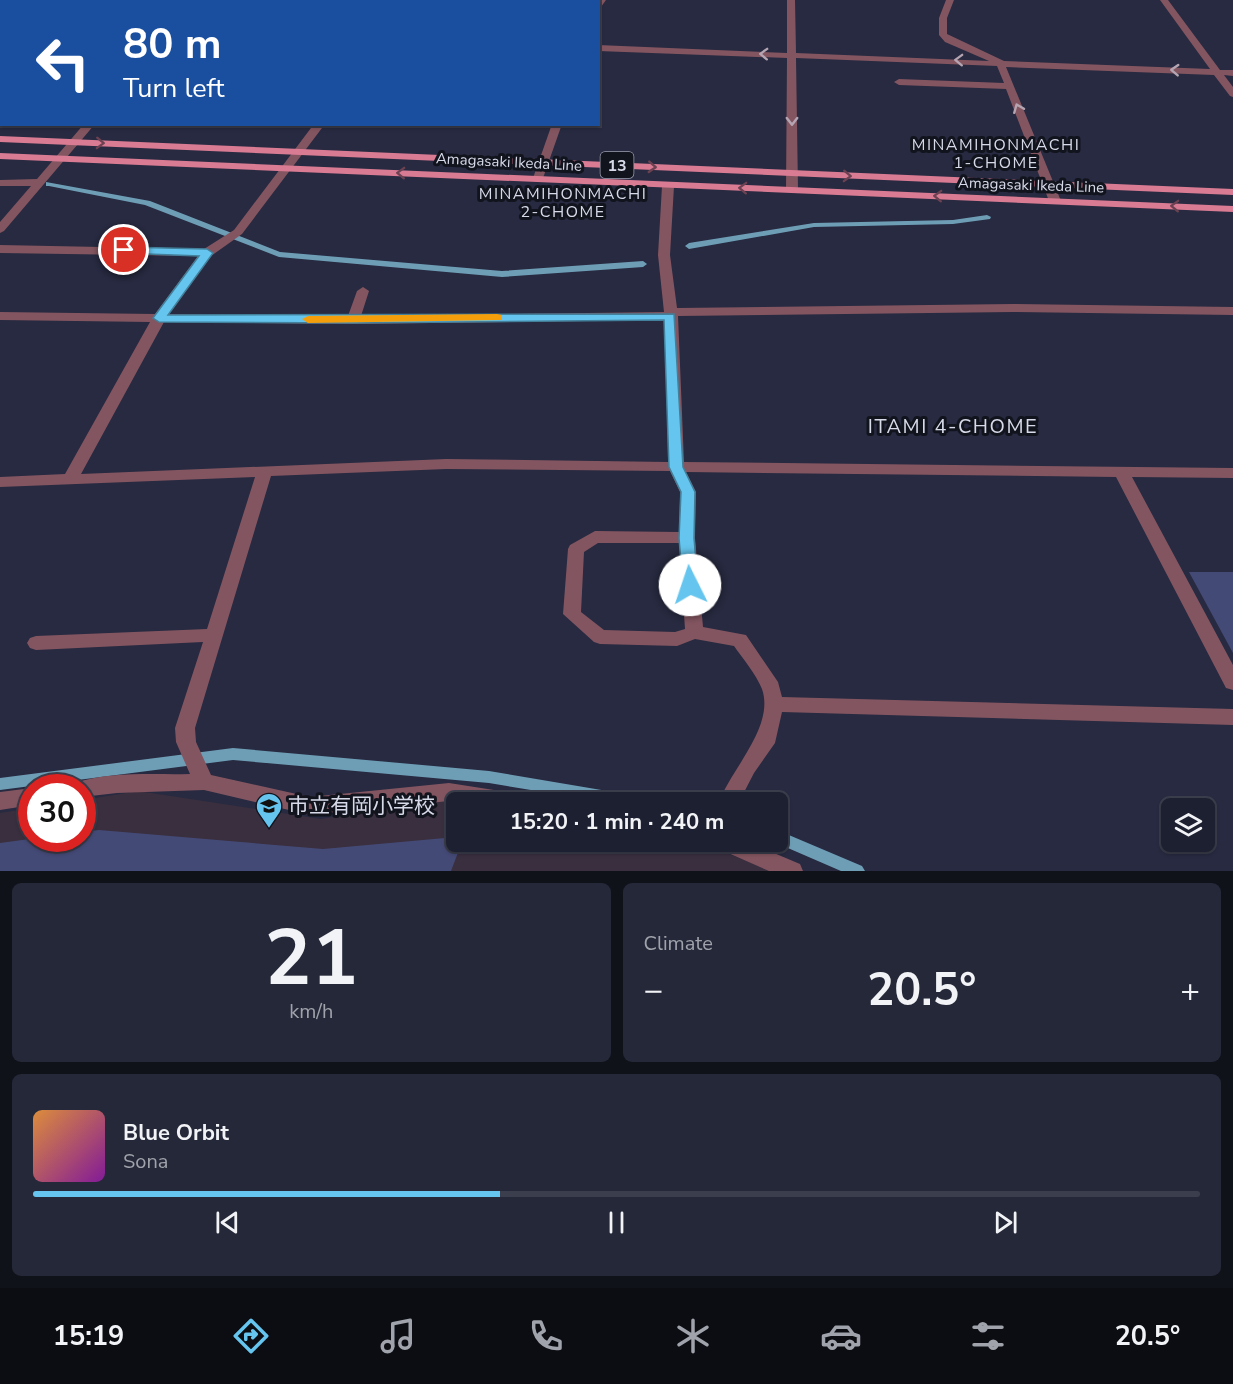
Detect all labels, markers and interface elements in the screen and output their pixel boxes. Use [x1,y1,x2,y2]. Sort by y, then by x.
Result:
text: 80 m [123,16,222,73]
icon: left [24,24,102,102]
one-way arrow [759,47,768,60]
one-way arrow [954,54,963,67]
one-way arrow [1170,64,1179,77]
text: Turn left [123,70,224,107]
one-way arrow [1013,103,1025,114]
one-way arrow [786,117,798,126]
district label: MINAMIHONMACHI 1-CHOME [912,134,1080,174]
one-way arrow [96,136,105,149]
street label: Amagasaki Ikeda Line [435,148,583,176]
road number: 13 [600,152,634,178]
one-way arrow [647,161,656,174]
one-way arrow [397,166,406,179]
one-way arrow [842,169,851,182]
street label: Amagasaki Ikeda Line [958,172,1104,198]
one-way arrow [738,182,747,195]
district label: MINAMIHONMACHI 2-CHOME [479,183,647,223]
one-way arrow [933,190,942,203]
one-way arrow [1170,200,1179,213]
pin [98,224,149,275]
icon: arrive [107,233,140,266]
district label: ITAMI 4-CHOME [868,413,1038,440]
position arrow [658,553,722,617]
speed limit sign: 30 [18,774,96,852]
school or university icon: 市立有岡小学校 [254,791,284,829]
place label: 市立有岡小学校 [288,792,435,820]
map controls [1161,798,1215,852]
button: layers [1161,798,1215,852]
text: 15:20 · 1 min · 240 m [510,807,724,837]
text: 21 [264,905,358,1012]
text: Climate [644,930,713,957]
text: 20.5° [867,960,976,1021]
text: − [644,968,663,1013]
text: + [1180,968,1200,1013]
text: km/h [289,998,333,1025]
text: Blue Orbit [123,1118,229,1148]
text: Sona [123,1148,168,1175]
icon: previous [211,1206,244,1239]
icon: pause [600,1206,633,1239]
icon: next [989,1206,1022,1239]
icon: directions [230,1315,272,1357]
icon: music [377,1315,419,1357]
icon: phone [525,1315,567,1357]
icon: climate [672,1315,714,1357]
icon: car [820,1315,862,1357]
icon: filters [967,1315,1009,1357]
text: 15:19 [53,1318,124,1355]
text: 20.5° [1115,1318,1180,1355]

